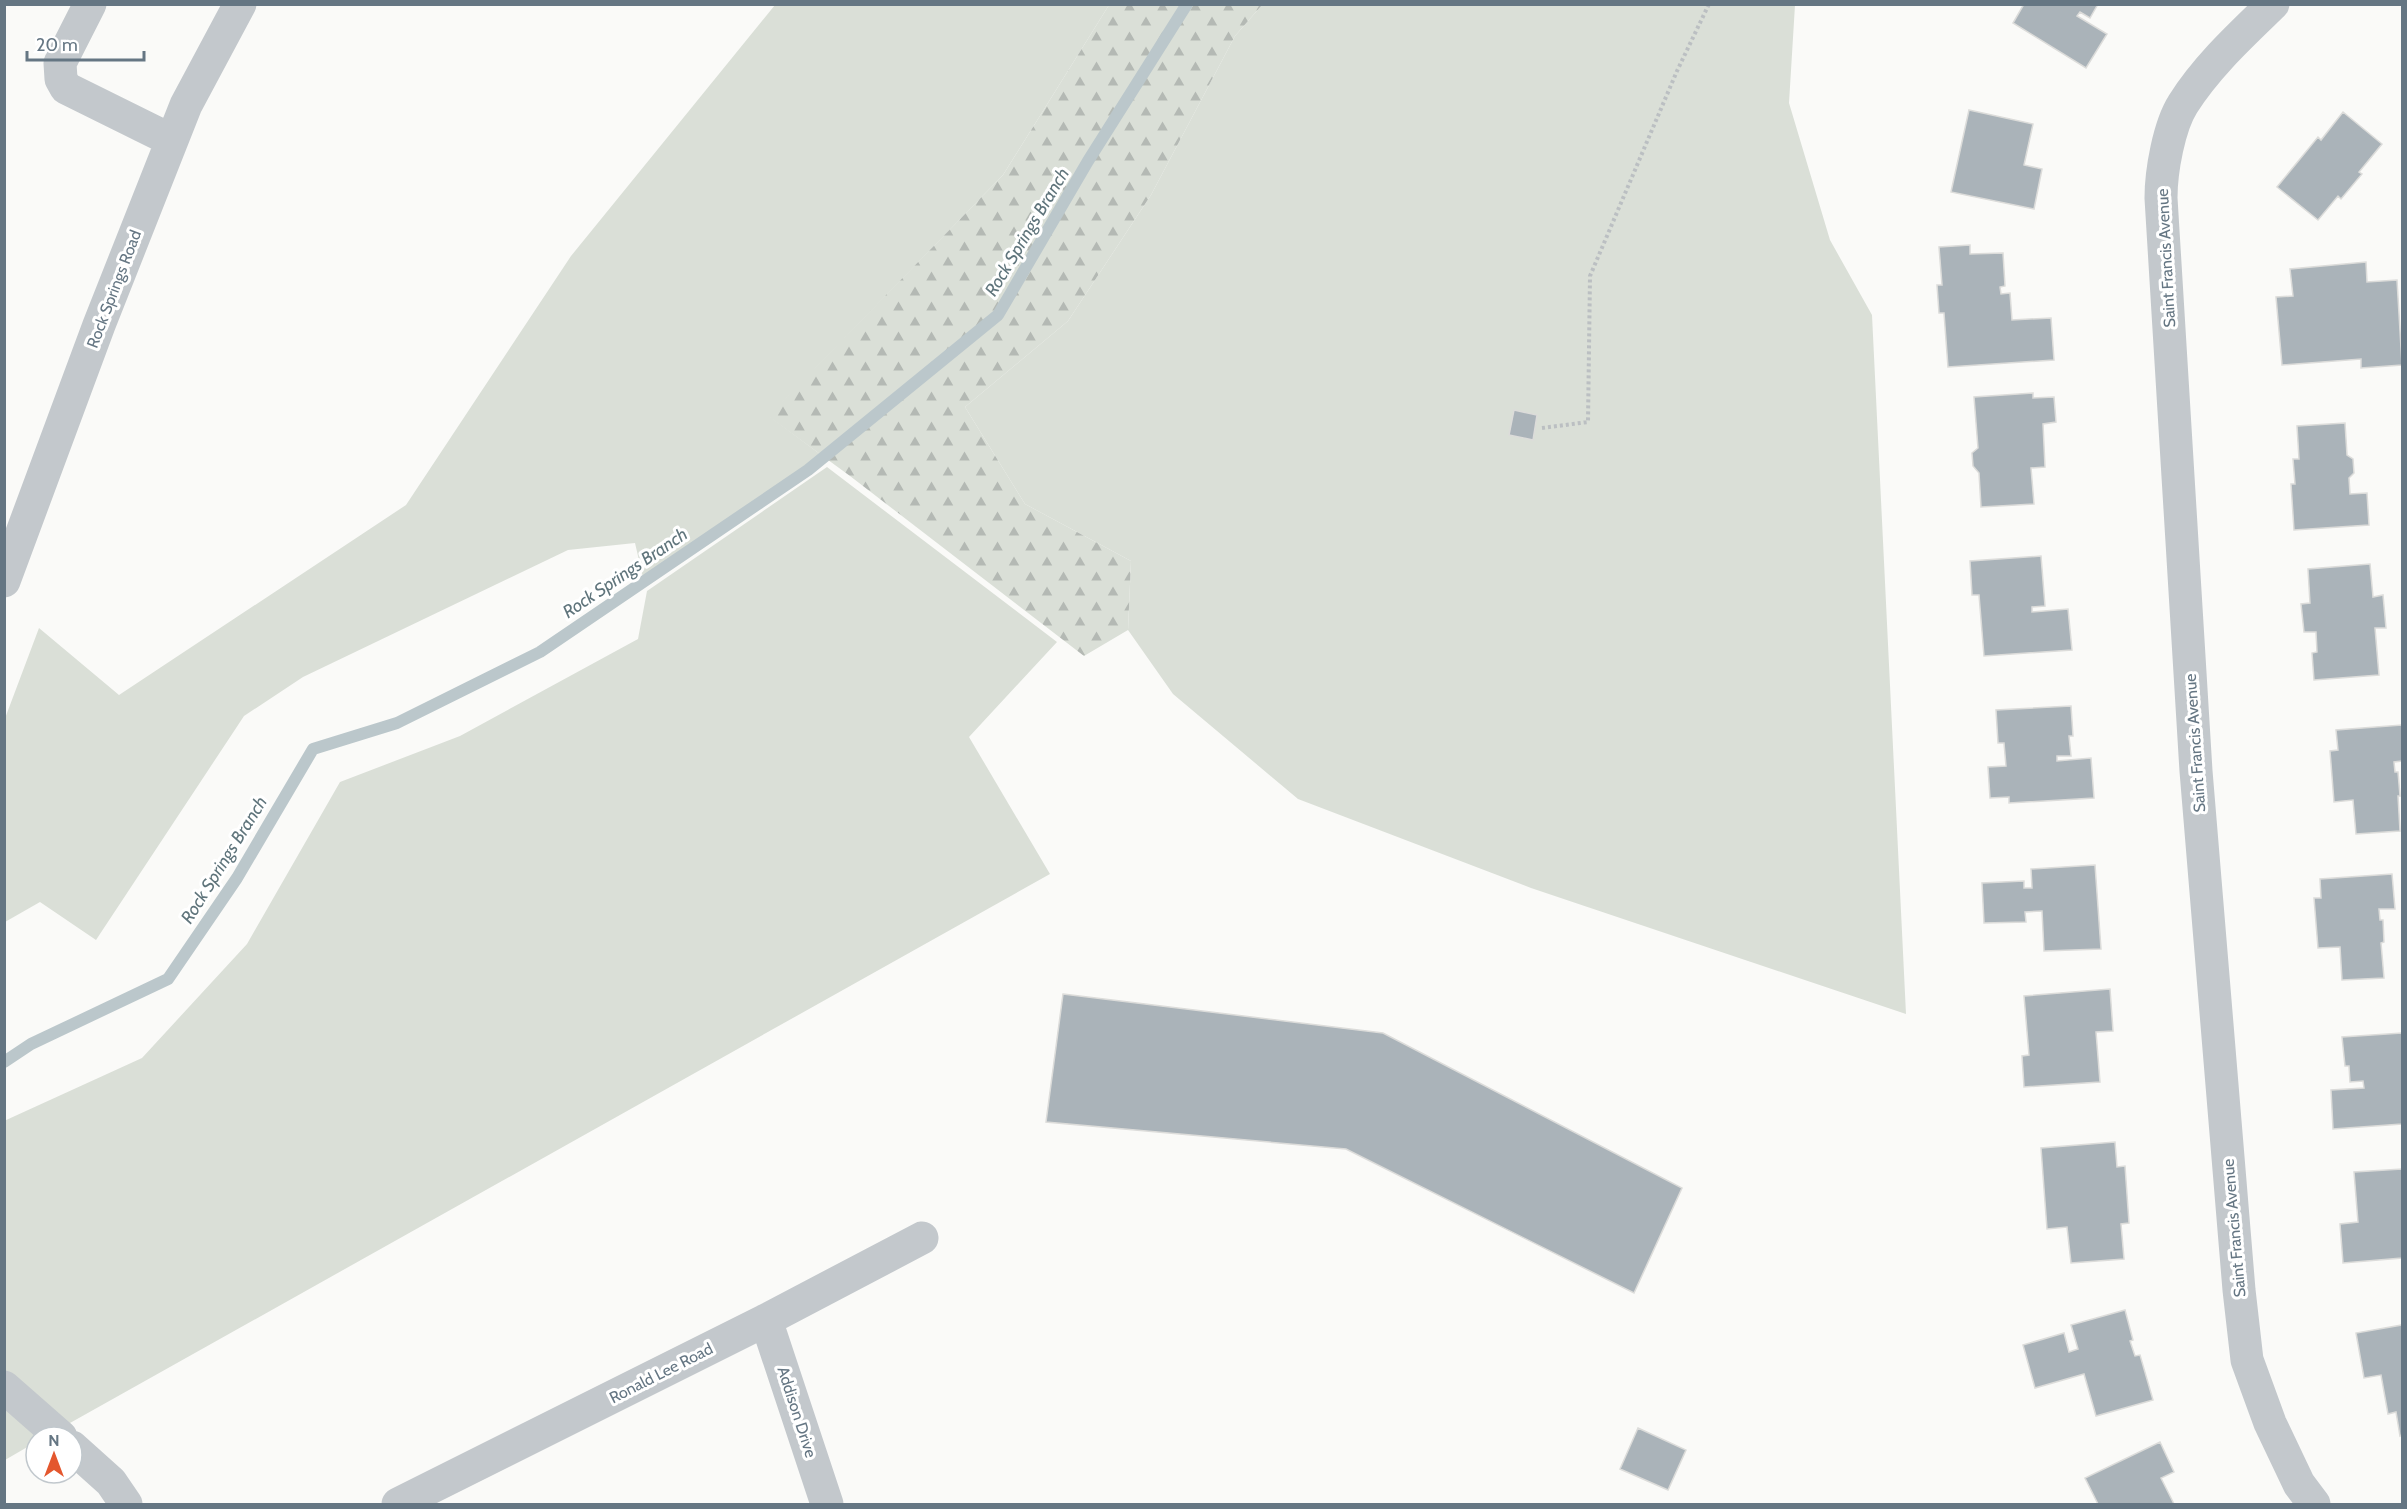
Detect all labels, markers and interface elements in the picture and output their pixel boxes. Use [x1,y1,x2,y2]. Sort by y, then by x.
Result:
scale bar [27,24,144,62]
text: 20 m [36,34,78,56]
water label: Rock Springs Branch [980,164,1074,300]
street label: Saint Francis Avenue [2153,188,2179,328]
street label: Rock Springs Road [83,227,145,351]
water label: Rock Springs Branch [558,523,692,623]
street label: Saint Francis Avenue [2181,673,2209,813]
water label: Rock Springs Branch [176,792,272,928]
street label: Saint Francis Avenue [2218,1158,2250,1298]
street label: Ronald Lee Road [606,1339,716,1407]
street label: Addison Drive [773,1364,821,1460]
north arrow [24,1425,84,1485]
text: N [48,1431,60,1450]

